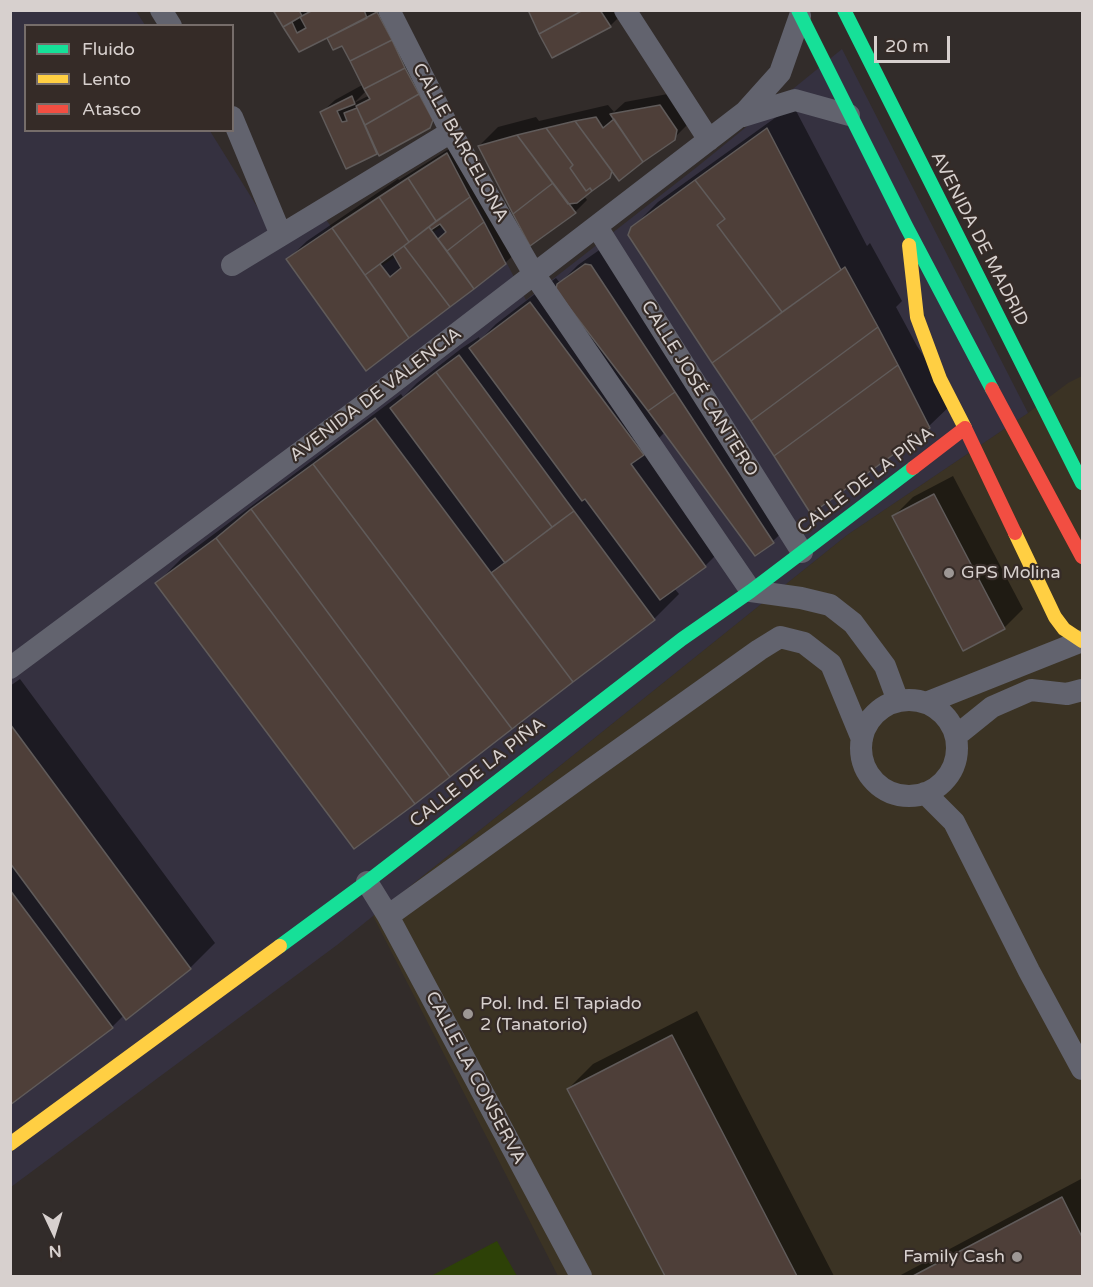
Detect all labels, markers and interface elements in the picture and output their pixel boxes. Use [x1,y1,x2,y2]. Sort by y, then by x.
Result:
legend [24,24,234,132]
scale bar [877,24,954,62]
text: 20 m [885,35,929,57]
text: Fluido [82,38,135,60]
street label: CALLE BARCELONA [407,60,513,226]
text: Lento [82,68,131,90]
text: Atasco [82,98,141,120]
street label: AVENIDA DE MADRID [926,148,1032,330]
street label: CALLE JOSÉ CANTERO [636,297,762,481]
street label: AVENIDA DE VALENCIA [286,323,466,467]
street label: CALLE DE LA PIÑA [793,423,939,539]
place label: GPS Molina [961,562,1061,584]
marker: GPS Molina [942,566,956,580]
street label: CALLE DE LA PIÑA [406,713,550,833]
street label: CALLE LA CONSERVA [420,988,530,1168]
place label: Pol. Ind. El Tapiado 2 (Tanatorio) [480,993,642,1036]
marker: Pol. Ind. El Tapiado 2 (Tanatorio) [461,1007,475,1021]
north arrow [24,1203,84,1263]
text: N [48,1241,62,1261]
place label: Family Cash [903,1246,1005,1268]
marker: Family Cash [1010,1250,1024,1264]

